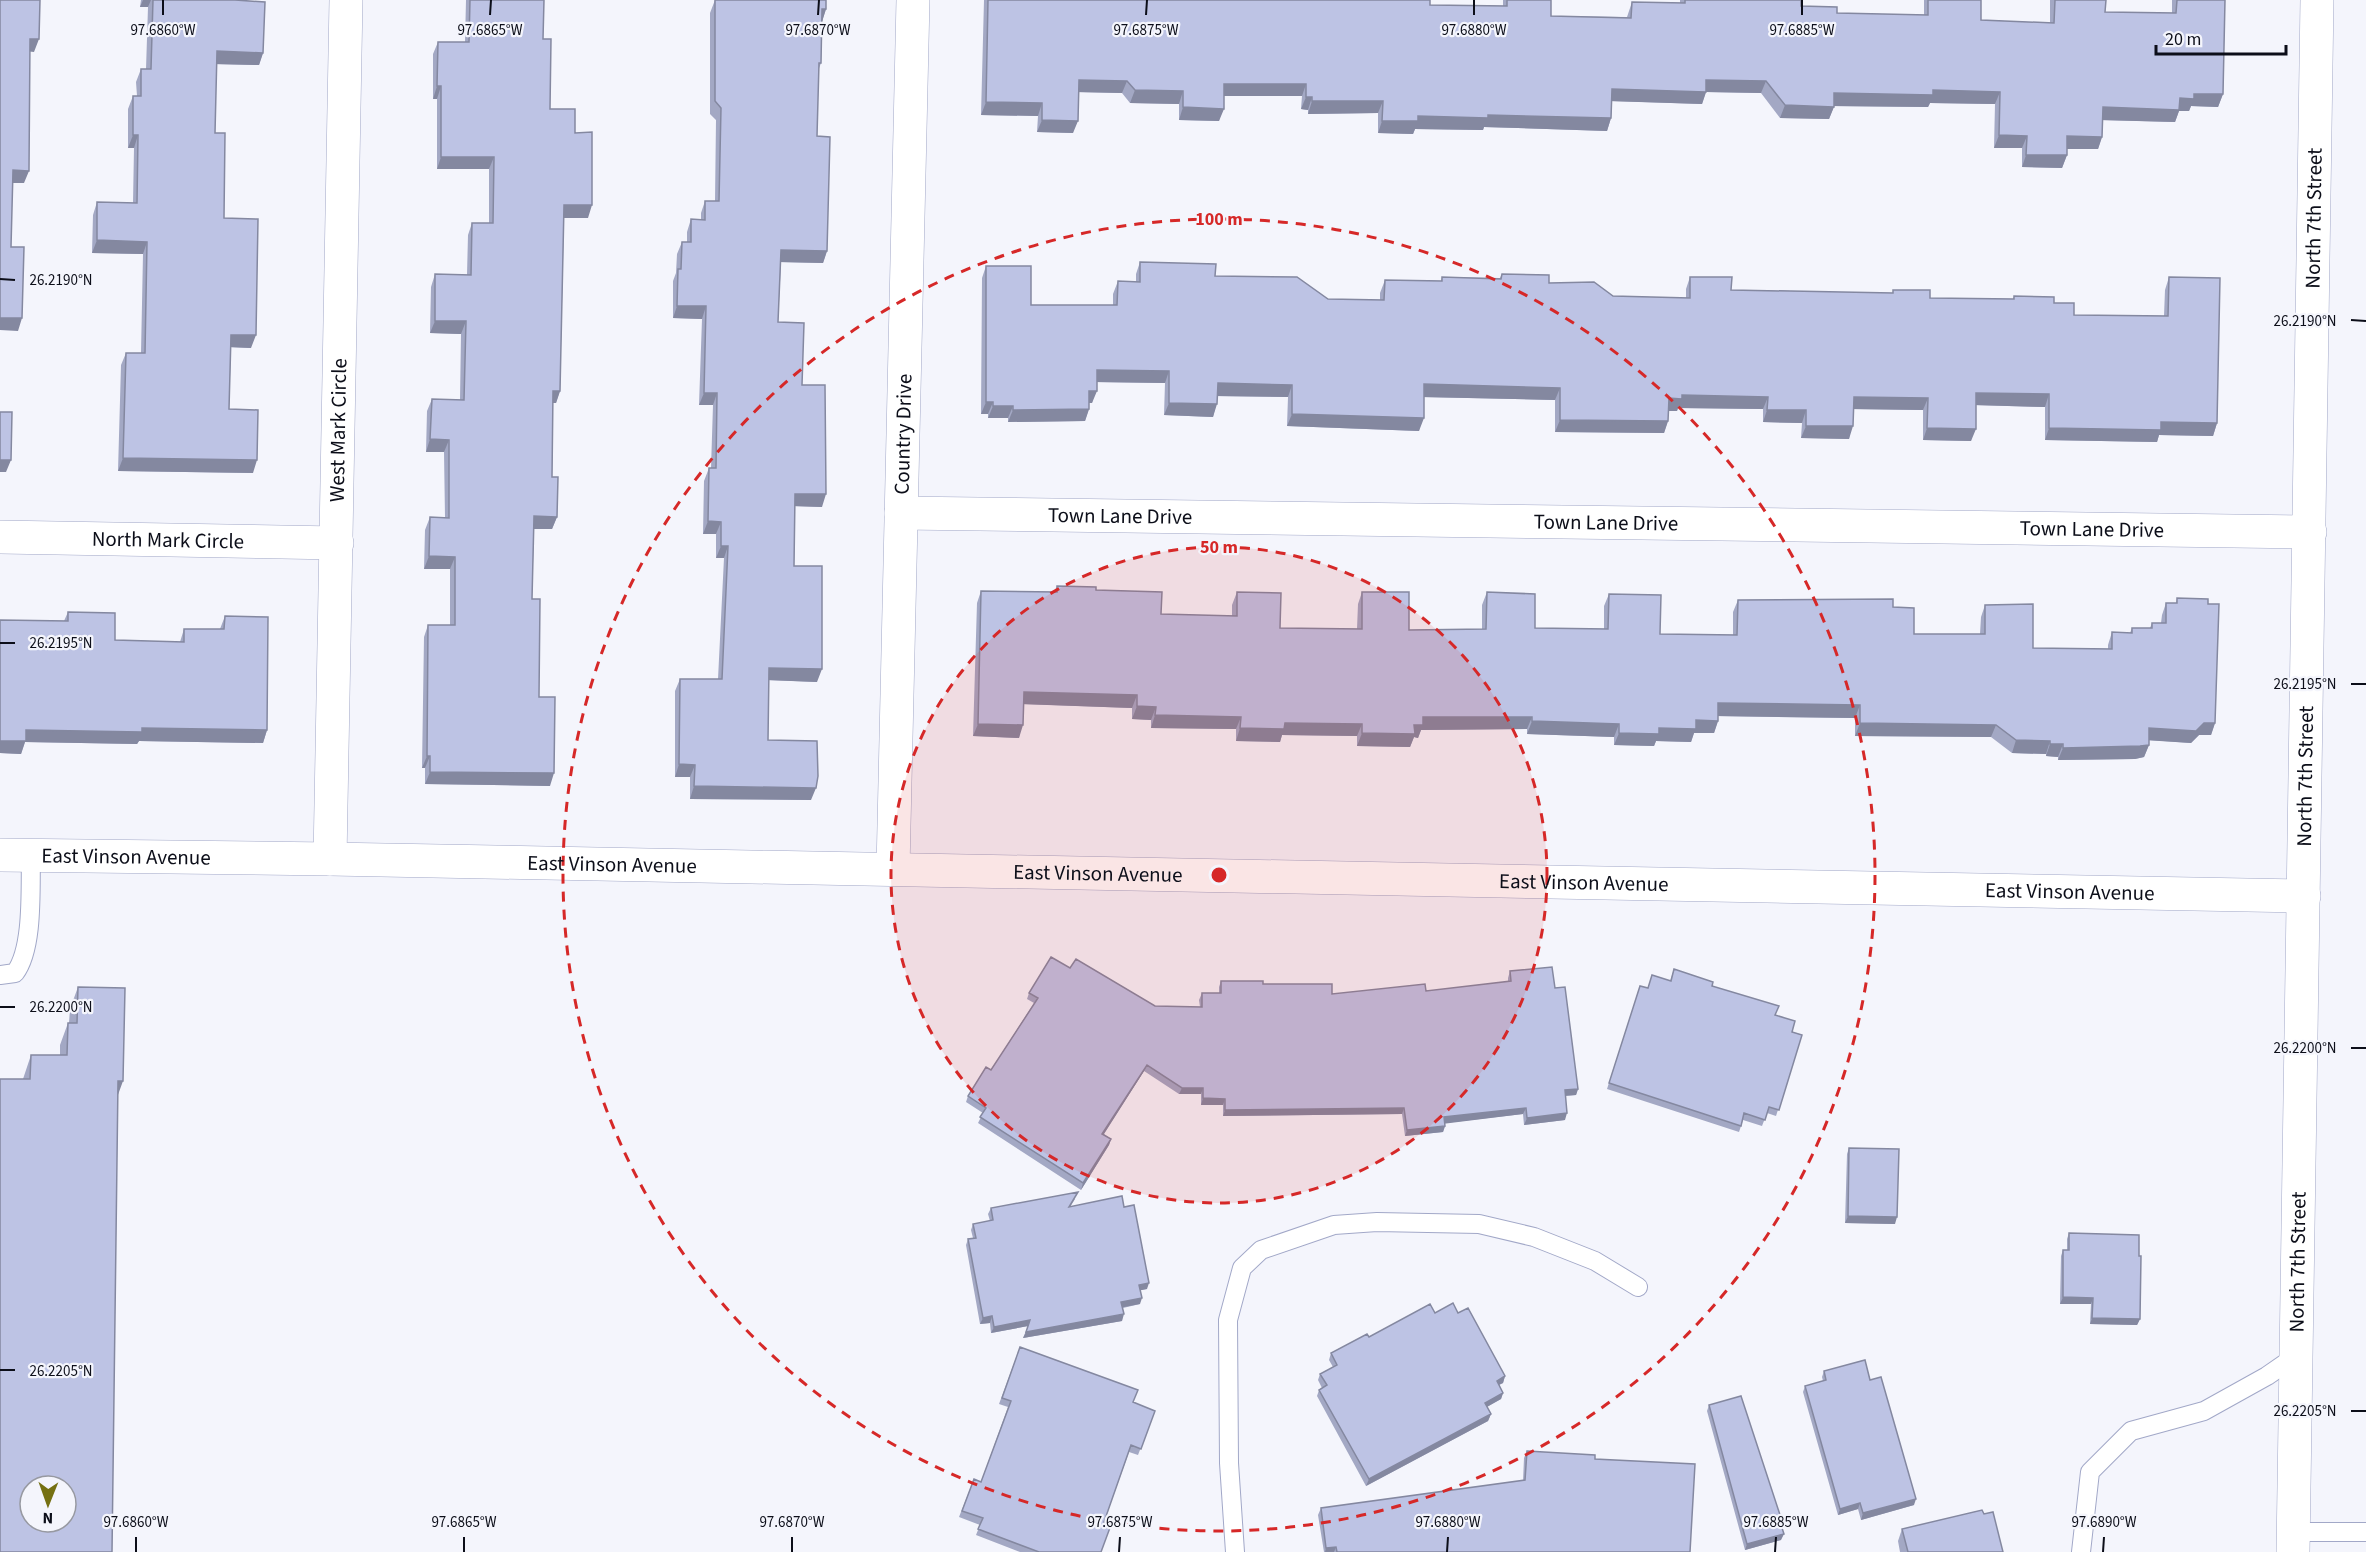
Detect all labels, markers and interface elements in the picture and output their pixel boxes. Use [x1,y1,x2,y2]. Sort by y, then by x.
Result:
scale bar [2156,18,2286,56]
text: 97.6860°W [130,20,196,41]
text: 97.6865°W [457,20,523,41]
text: 97.6870°W [785,20,851,41]
text: 97.6875°W [1113,20,1179,41]
text: 97.6880°W [1441,20,1507,41]
text: 97.6885°W [1769,20,1835,41]
text: 20 m [2165,27,2201,52]
street label: North 7th Street [2298,147,2330,289]
text: 100 m [1195,207,1243,232]
text: 26.2190°N [29,270,93,291]
text: 26.2190°N [2273,311,2337,332]
street label: West Mark Circle [322,358,354,502]
street label: Country Drive [887,373,919,495]
street label: Town Lane Drive [1048,500,1192,532]
street label: Town Lane Drive [1533,507,1678,538]
street label: Town Lane Drive [2019,513,2164,545]
street label: North Mark Circle [92,524,244,556]
text: 50 m [1200,535,1238,560]
text: 26.2195°N [29,633,93,654]
text: 26.2195°N [2273,674,2337,695]
street label: North 7th Street [2289,705,2321,847]
street label: East Vinson Avenue [41,841,211,873]
street label: East Vinson Avenue [527,848,697,881]
street label: East Vinson Avenue [1013,857,1183,890]
centre of rings [1209,865,1229,885]
street label: East Vinson Avenue [1499,866,1669,899]
street label: East Vinson Avenue [1985,875,2155,908]
text: 26.2200°N [29,997,93,1018]
text: 26.2200°N [2273,1038,2337,1059]
street label: North 7th Street [2281,1191,2314,1333]
text: 26.2205°N [29,1361,93,1382]
text: 26.2205°N [2273,1401,2337,1422]
north arrow [18,1474,78,1534]
text: N [42,1507,53,1529]
text: 97.6860°W [103,1512,169,1533]
text: 97.6865°W [431,1512,497,1533]
text: 97.6870°W [759,1512,825,1533]
text: 97.6875°W [1087,1512,1153,1533]
text: 97.6880°W [1415,1512,1481,1533]
text: 97.6885°W [1743,1512,1809,1533]
text: 97.6890°W [2071,1512,2137,1533]

